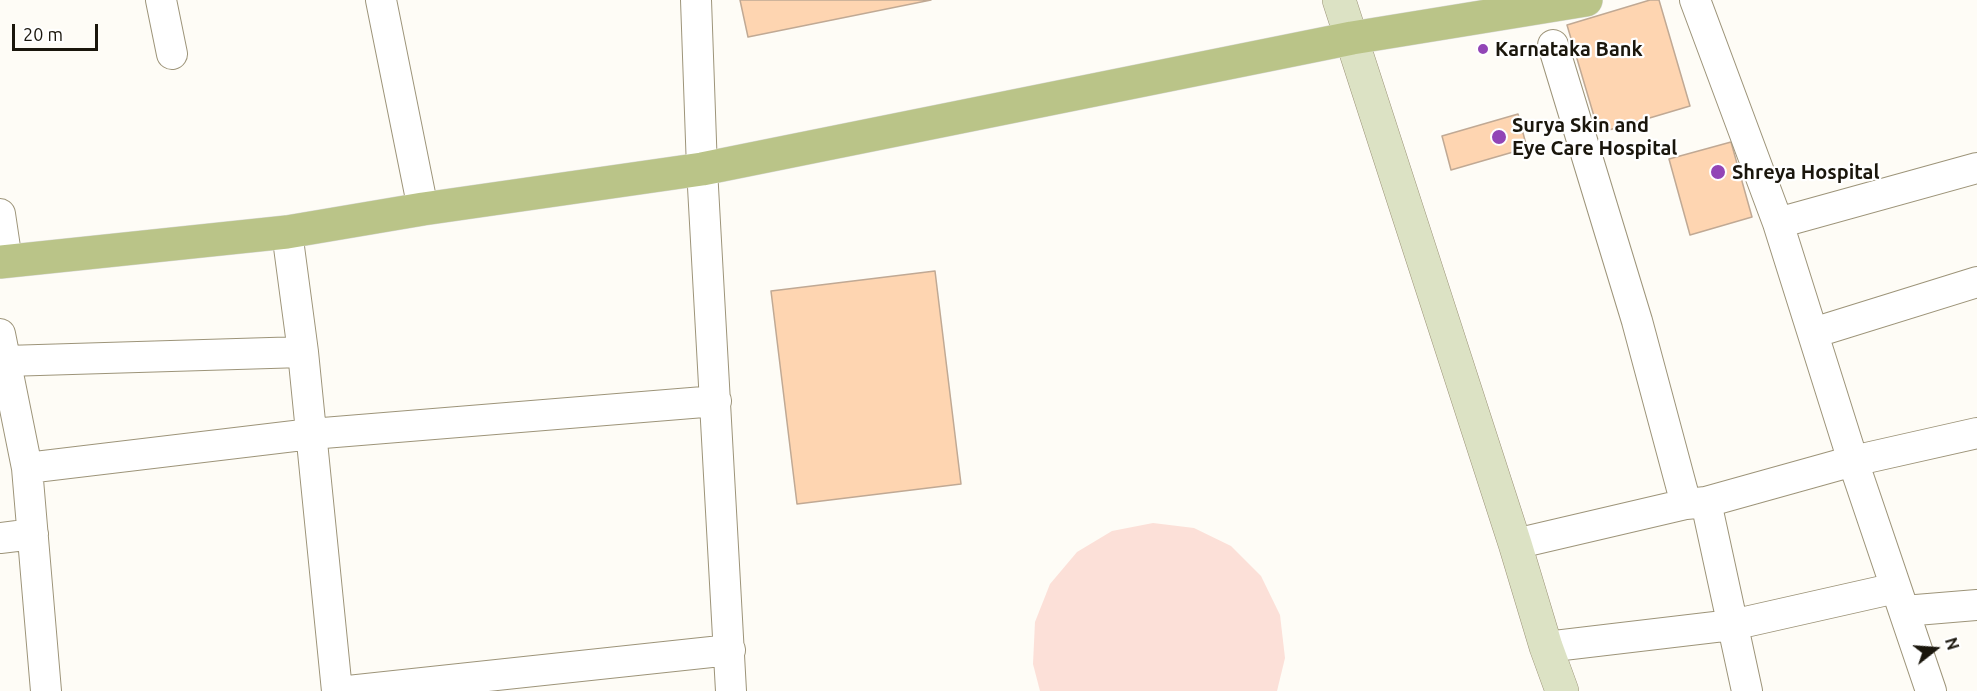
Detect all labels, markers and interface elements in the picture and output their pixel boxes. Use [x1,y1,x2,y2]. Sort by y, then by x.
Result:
scale bar [15,12,100,50]
text: 20 m [23,24,63,44]
place label: Karnataka Bank [1495,37,1643,61]
marker: Karnataka Bank [1476,42,1490,56]
place label: Surya Skin and Eye Care Hospital [1512,113,1677,160]
marker: Surya Skin and Eye Care Hospital [1490,128,1508,146]
place label: Shreya Hospital [1732,160,1879,184]
marker: Shreya Hospital [1709,163,1727,181]
north arrow [1905,619,1965,679]
text: N [1942,635,1963,652]

